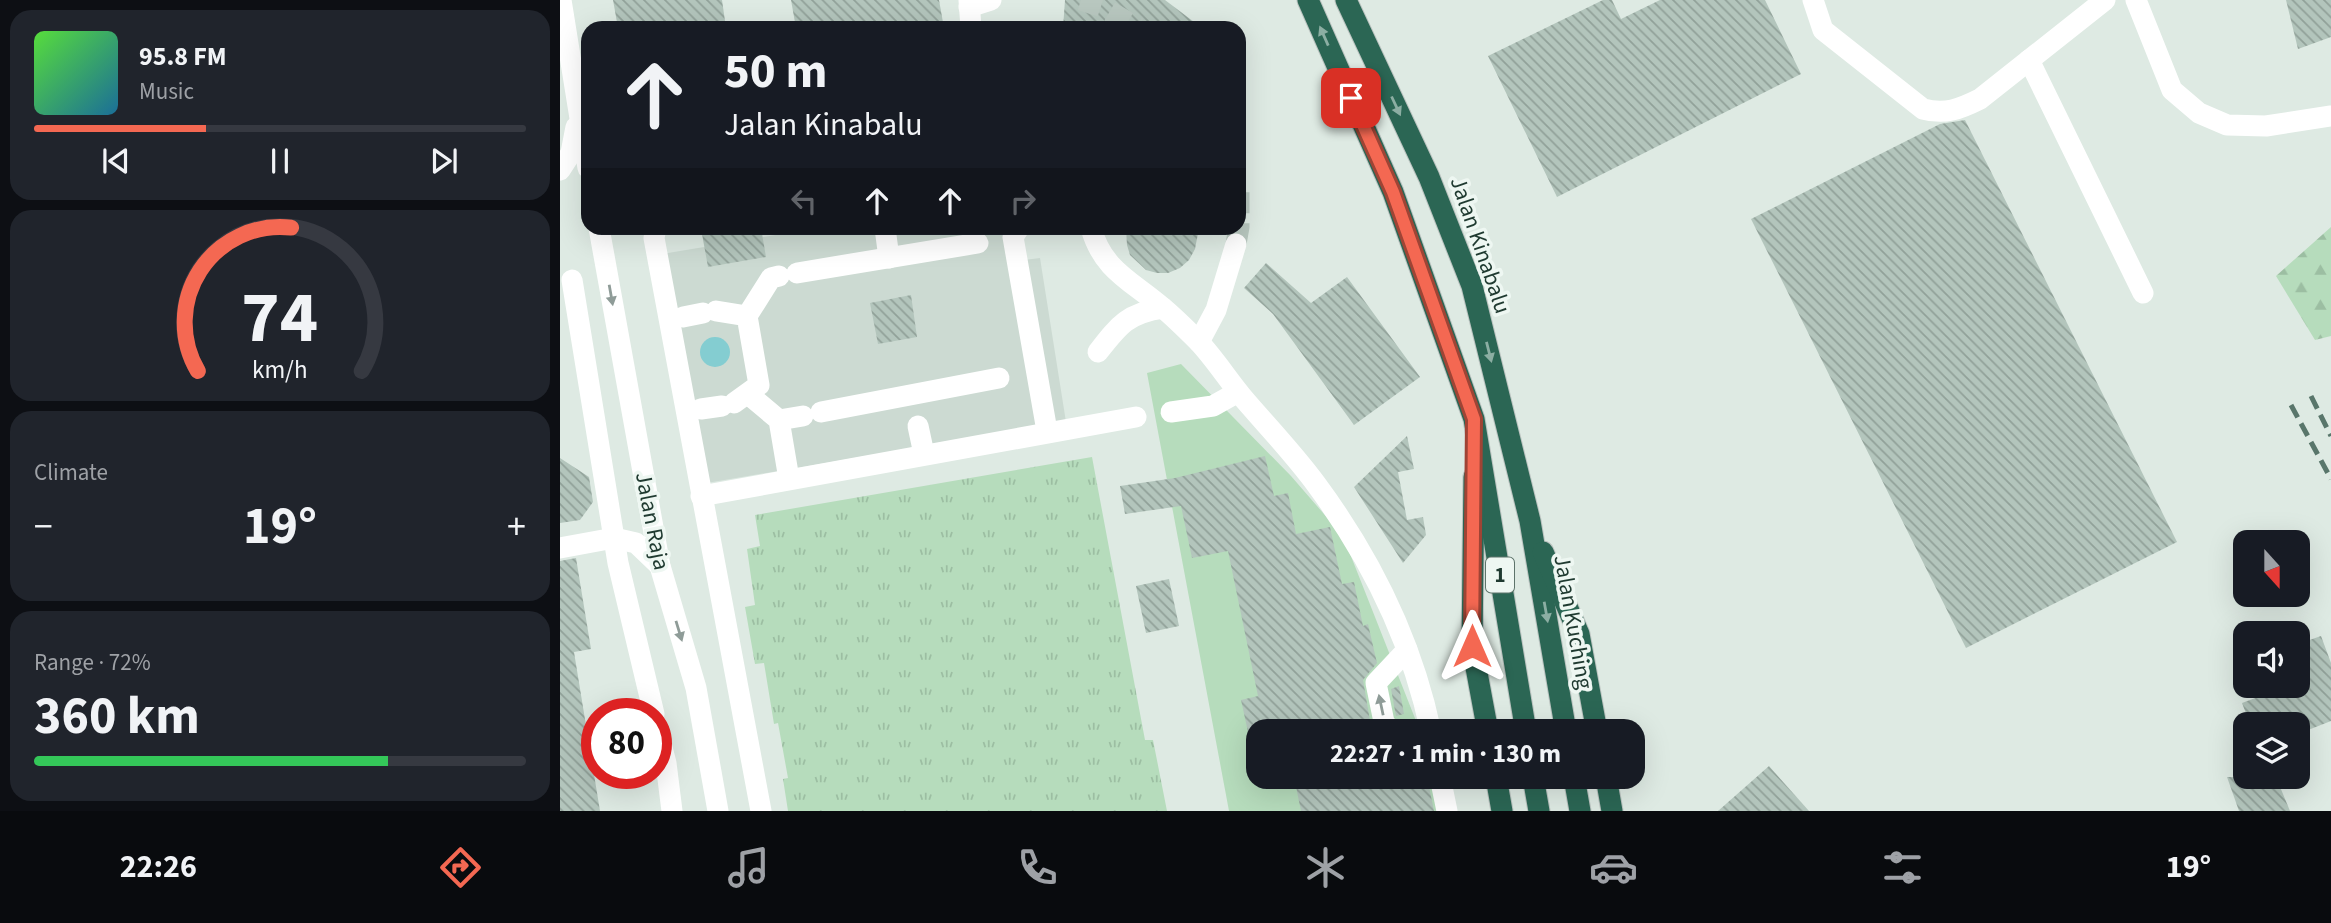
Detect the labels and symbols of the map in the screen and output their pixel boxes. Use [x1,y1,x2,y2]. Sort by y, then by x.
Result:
one-way arrow [1318,26,1330,46]
pin [1321,68,1381,128]
one-way arrow [1390,96,1402,116]
street label: Jalan Kinabalu [1442,172,1519,318]
one-way arrow [606,284,617,306]
one-way arrow [1483,341,1494,363]
street label: Jalan Raja [627,469,678,573]
north arrow [2233,530,2310,607]
street label: Jalan Kuching [1545,552,1602,692]
road number: 1 [1486,558,1514,592]
one-way arrow [1541,601,1552,623]
position arrow [1435,609,1509,683]
one-way arrow [675,621,685,642]
one-way arrow [1375,694,1386,716]
speed limit sign: 80 [581,698,672,789]

